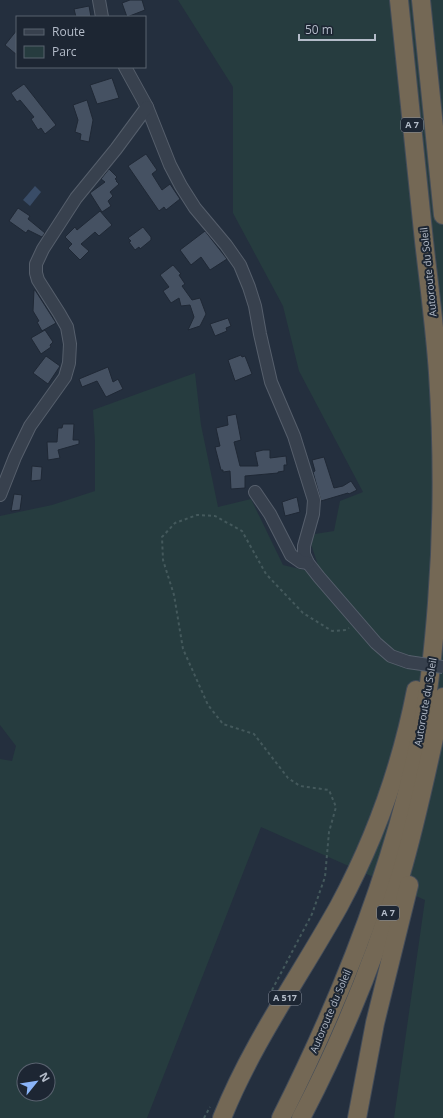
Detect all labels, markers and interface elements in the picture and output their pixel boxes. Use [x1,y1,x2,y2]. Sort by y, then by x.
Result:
legend [16,16,146,68]
scale bar [299,16,375,42]
text: 50 m [305,21,333,38]
text: Route [52,23,85,40]
text: Parc [52,43,77,60]
road number: A 7 [401,118,423,132]
street label: Autoroute du Soleil [416,227,440,317]
street label: Autoroute du Soleil [410,657,440,747]
road number: A 7 [377,906,399,920]
street label: Autoroute du Soleil [306,967,354,1055]
road number: A 517 [269,991,301,1005]
north arrow [16,1062,56,1102]
text: N [36,1069,54,1084]

